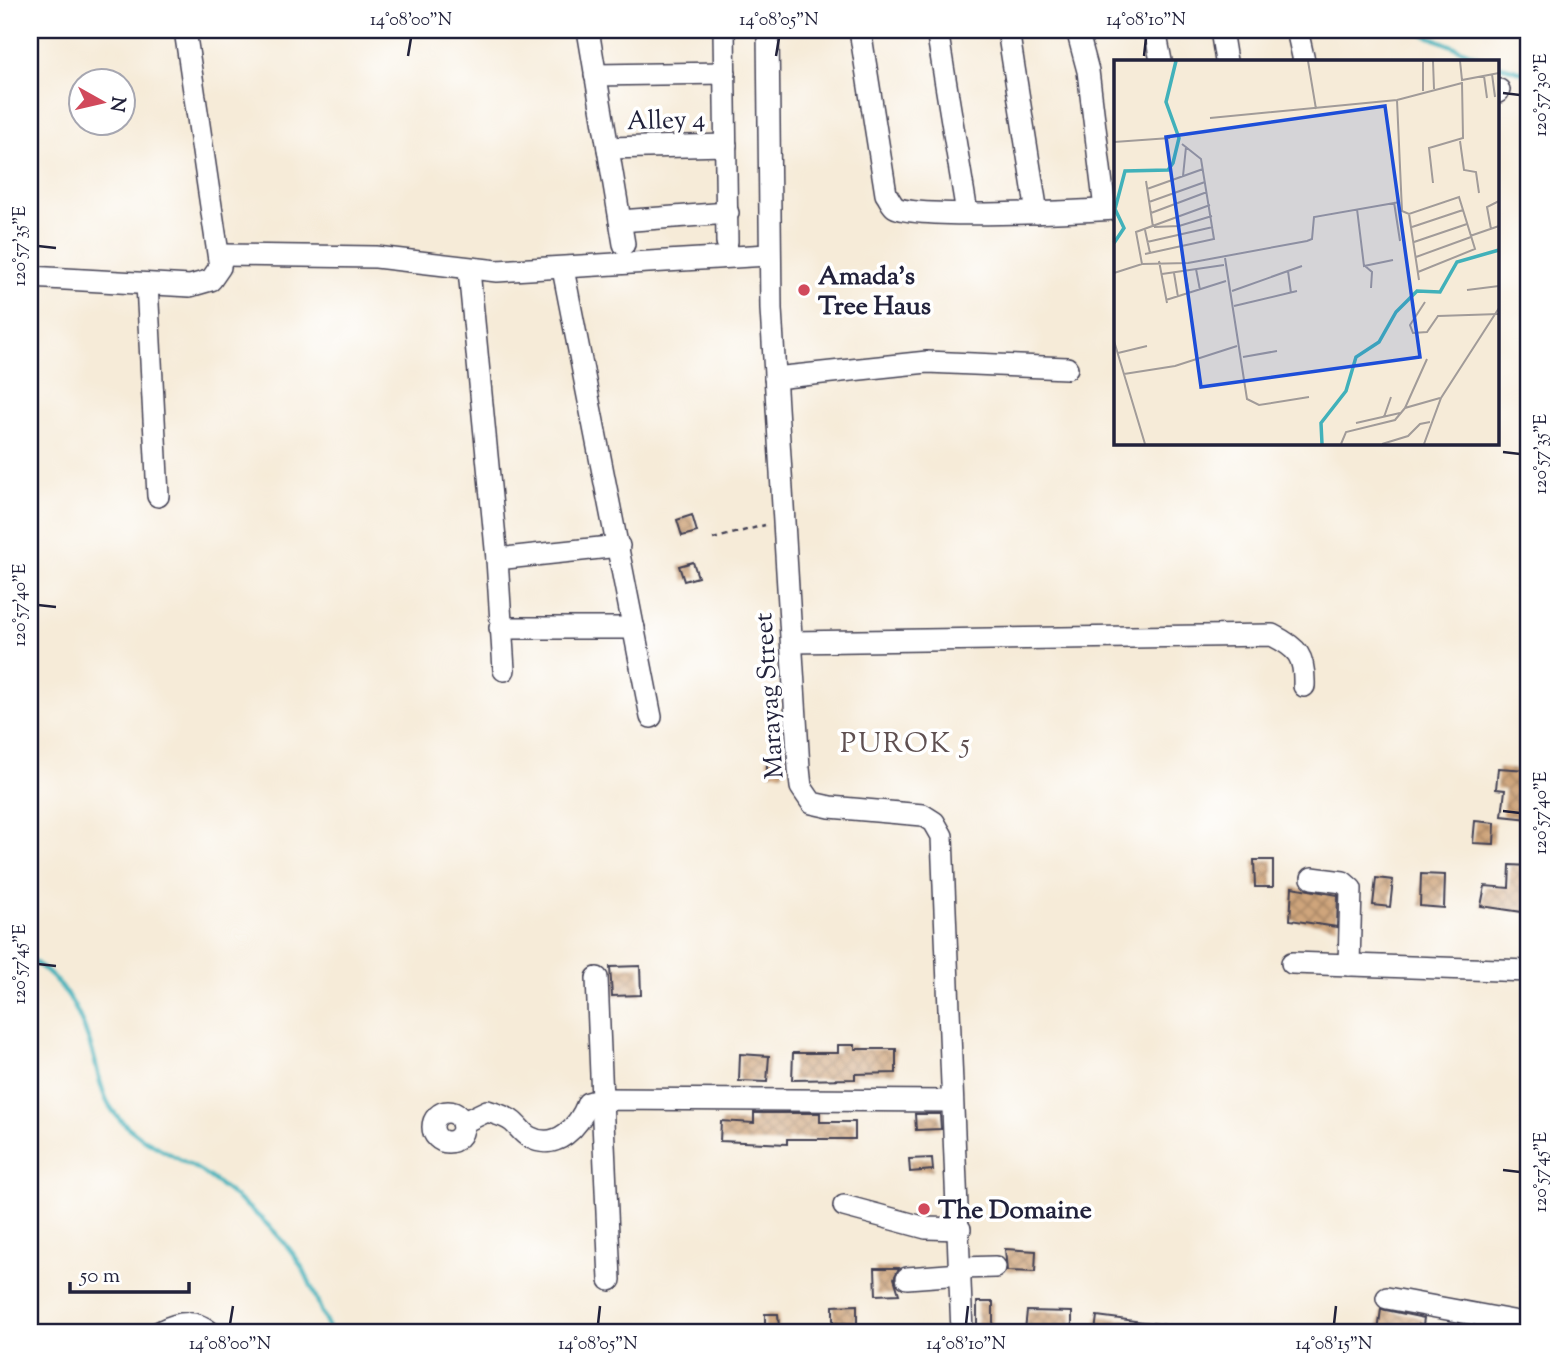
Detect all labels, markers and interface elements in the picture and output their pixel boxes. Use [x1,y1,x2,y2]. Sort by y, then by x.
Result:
text: 14°08'00"N [370,8,452,34]
text: 14°08'05"N [739,8,819,34]
text: 14°08'10"N [1106,8,1186,34]
text: 120°57'30"E [1529,53,1555,137]
inset map [1114,60,1500,444]
north arrow [66,66,136,136]
text: N [102,95,131,113]
street label: Alley 4 [626,102,706,141]
text: 120°57'35"E [8,206,34,286]
place label: Amada's Tree Haus [818,259,931,326]
marker: Amada's Tree Haus [796,282,812,298]
text: 120°57'35"E [1529,414,1555,494]
text: 120°57'40"E [8,563,34,647]
street label: Marayag Street [746,611,795,780]
district label: PUROK 5 [840,725,972,765]
text: 120°57'40"E [1529,771,1555,855]
text: 120°57'45"E [8,924,34,1004]
text: 120°57'45"E [1529,1132,1555,1212]
place label: The Domaine [938,1193,1092,1230]
marker: The Domaine [916,1201,932,1217]
scale bar [70,1250,189,1294]
text: 50 m [79,1262,120,1292]
text: 14°08'00"N [189,1332,271,1358]
text: 14°08'05"N [558,1332,638,1358]
text: 14°08'10"N [926,1332,1006,1358]
text: 14°08'15"N [1296,1332,1373,1358]

